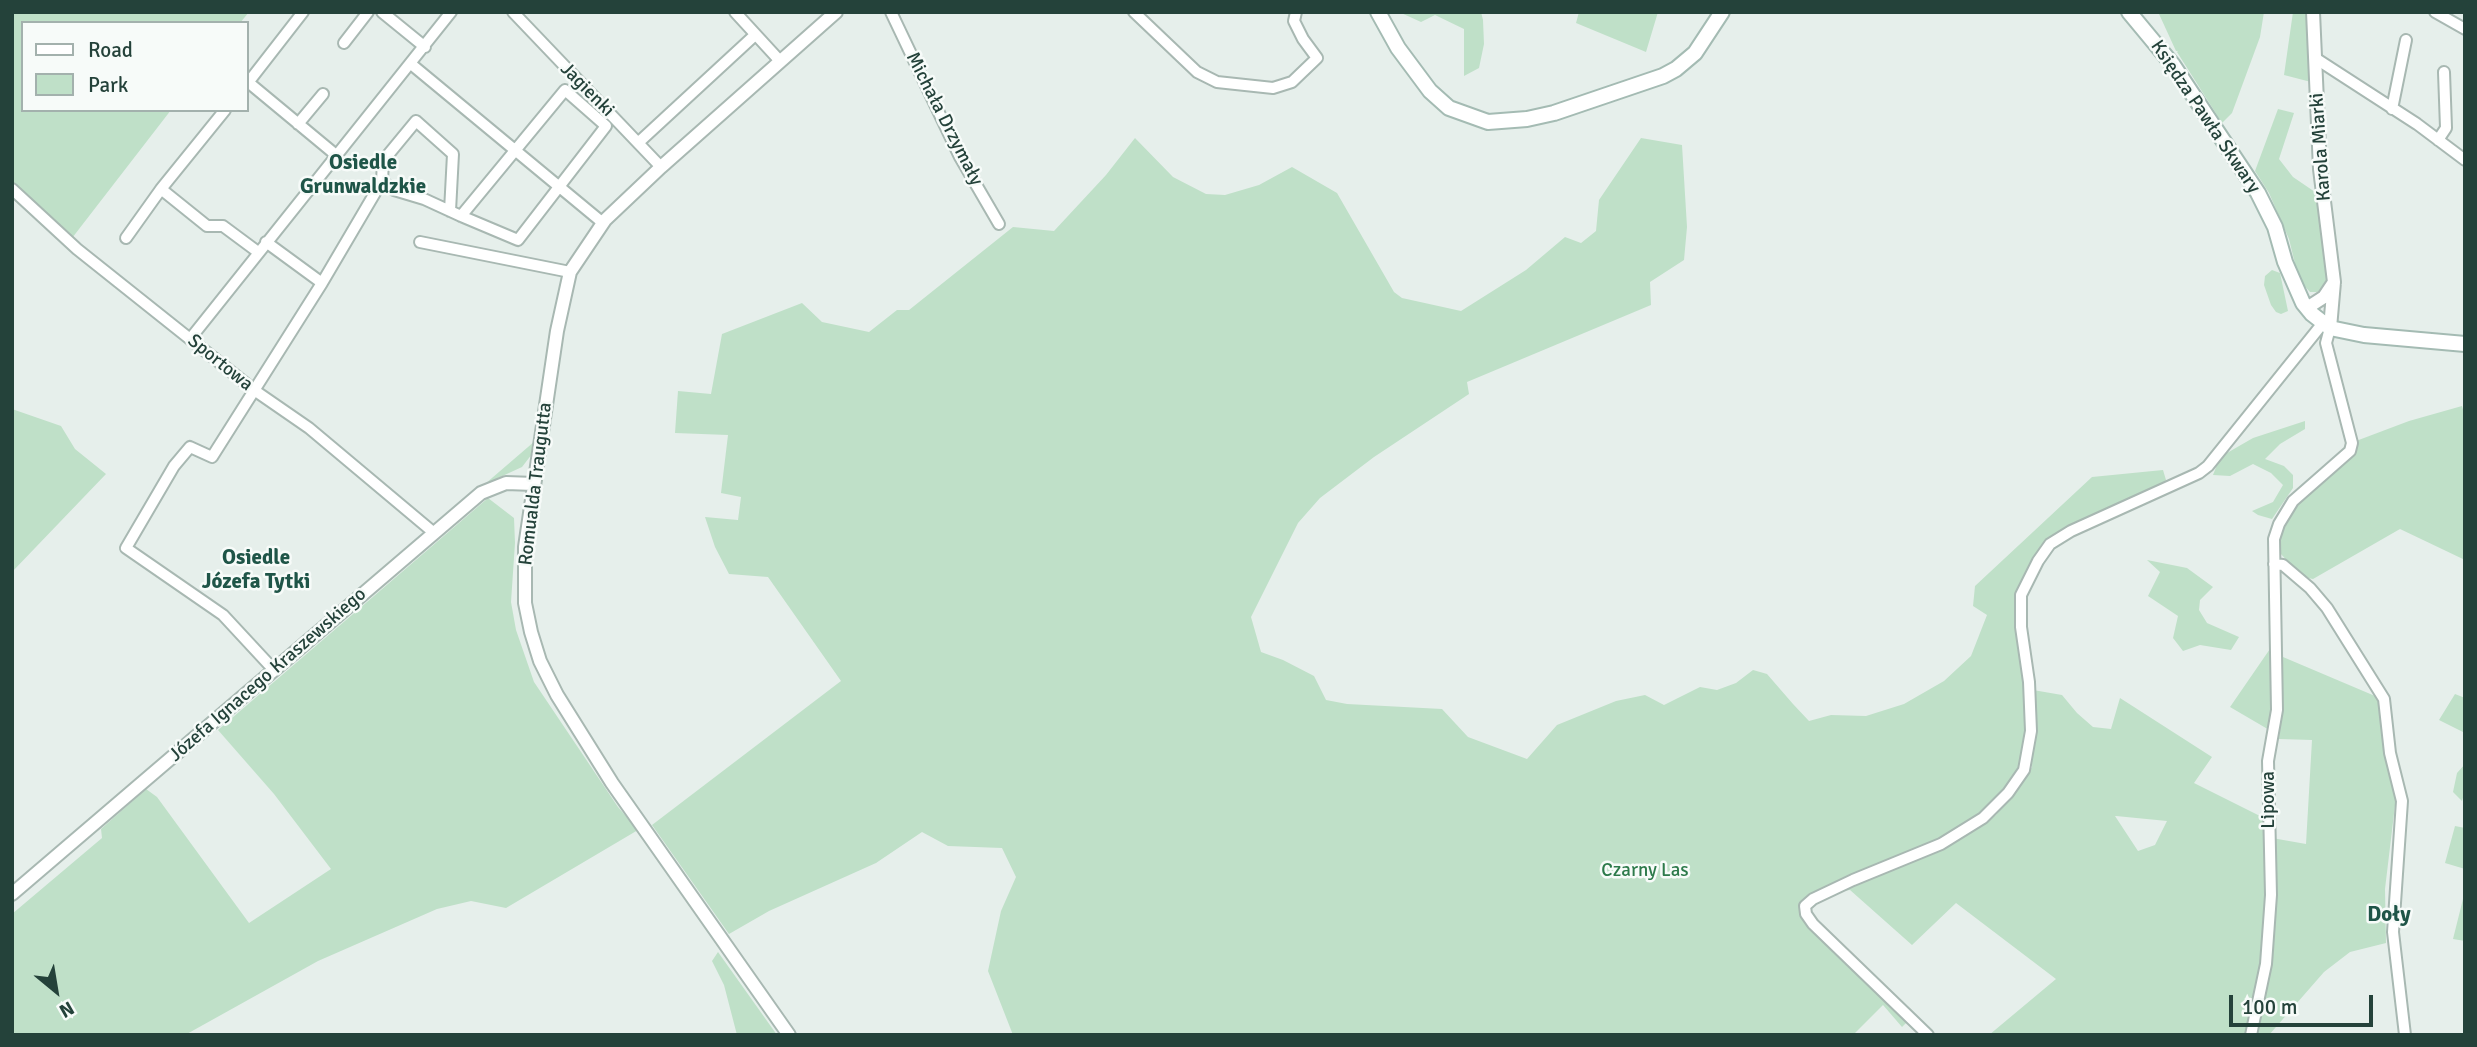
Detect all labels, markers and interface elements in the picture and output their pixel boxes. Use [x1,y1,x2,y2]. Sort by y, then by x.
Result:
legend [21,21,248,112]
street label: Księdza Pawła Skwary [2145,36,2265,198]
text: Road [88,37,133,63]
street label: Michała Drzymały [901,48,987,190]
street label: Jagienki [555,58,619,122]
text: Park [88,72,128,98]
street label: Karola Miarki [2306,92,2336,202]
district label: Osiedle Grunwaldzkie [300,150,426,200]
street label: Sportowa [183,330,257,396]
street label: Romualda Traugutta [515,401,557,567]
district label: Osiedle Józefa Tytki [202,545,310,595]
street label: Józefa Ignacego Kraszewskiego [165,583,371,767]
street label: Lipowa [2258,771,2280,829]
park label: Czarny Las [1601,860,1689,882]
district label: Doły [2367,902,2411,928]
north arrow [21,956,91,1026]
scale bar [2232,981,2376,1025]
text: 100 m [2242,994,2297,1020]
text: N [55,995,78,1023]

